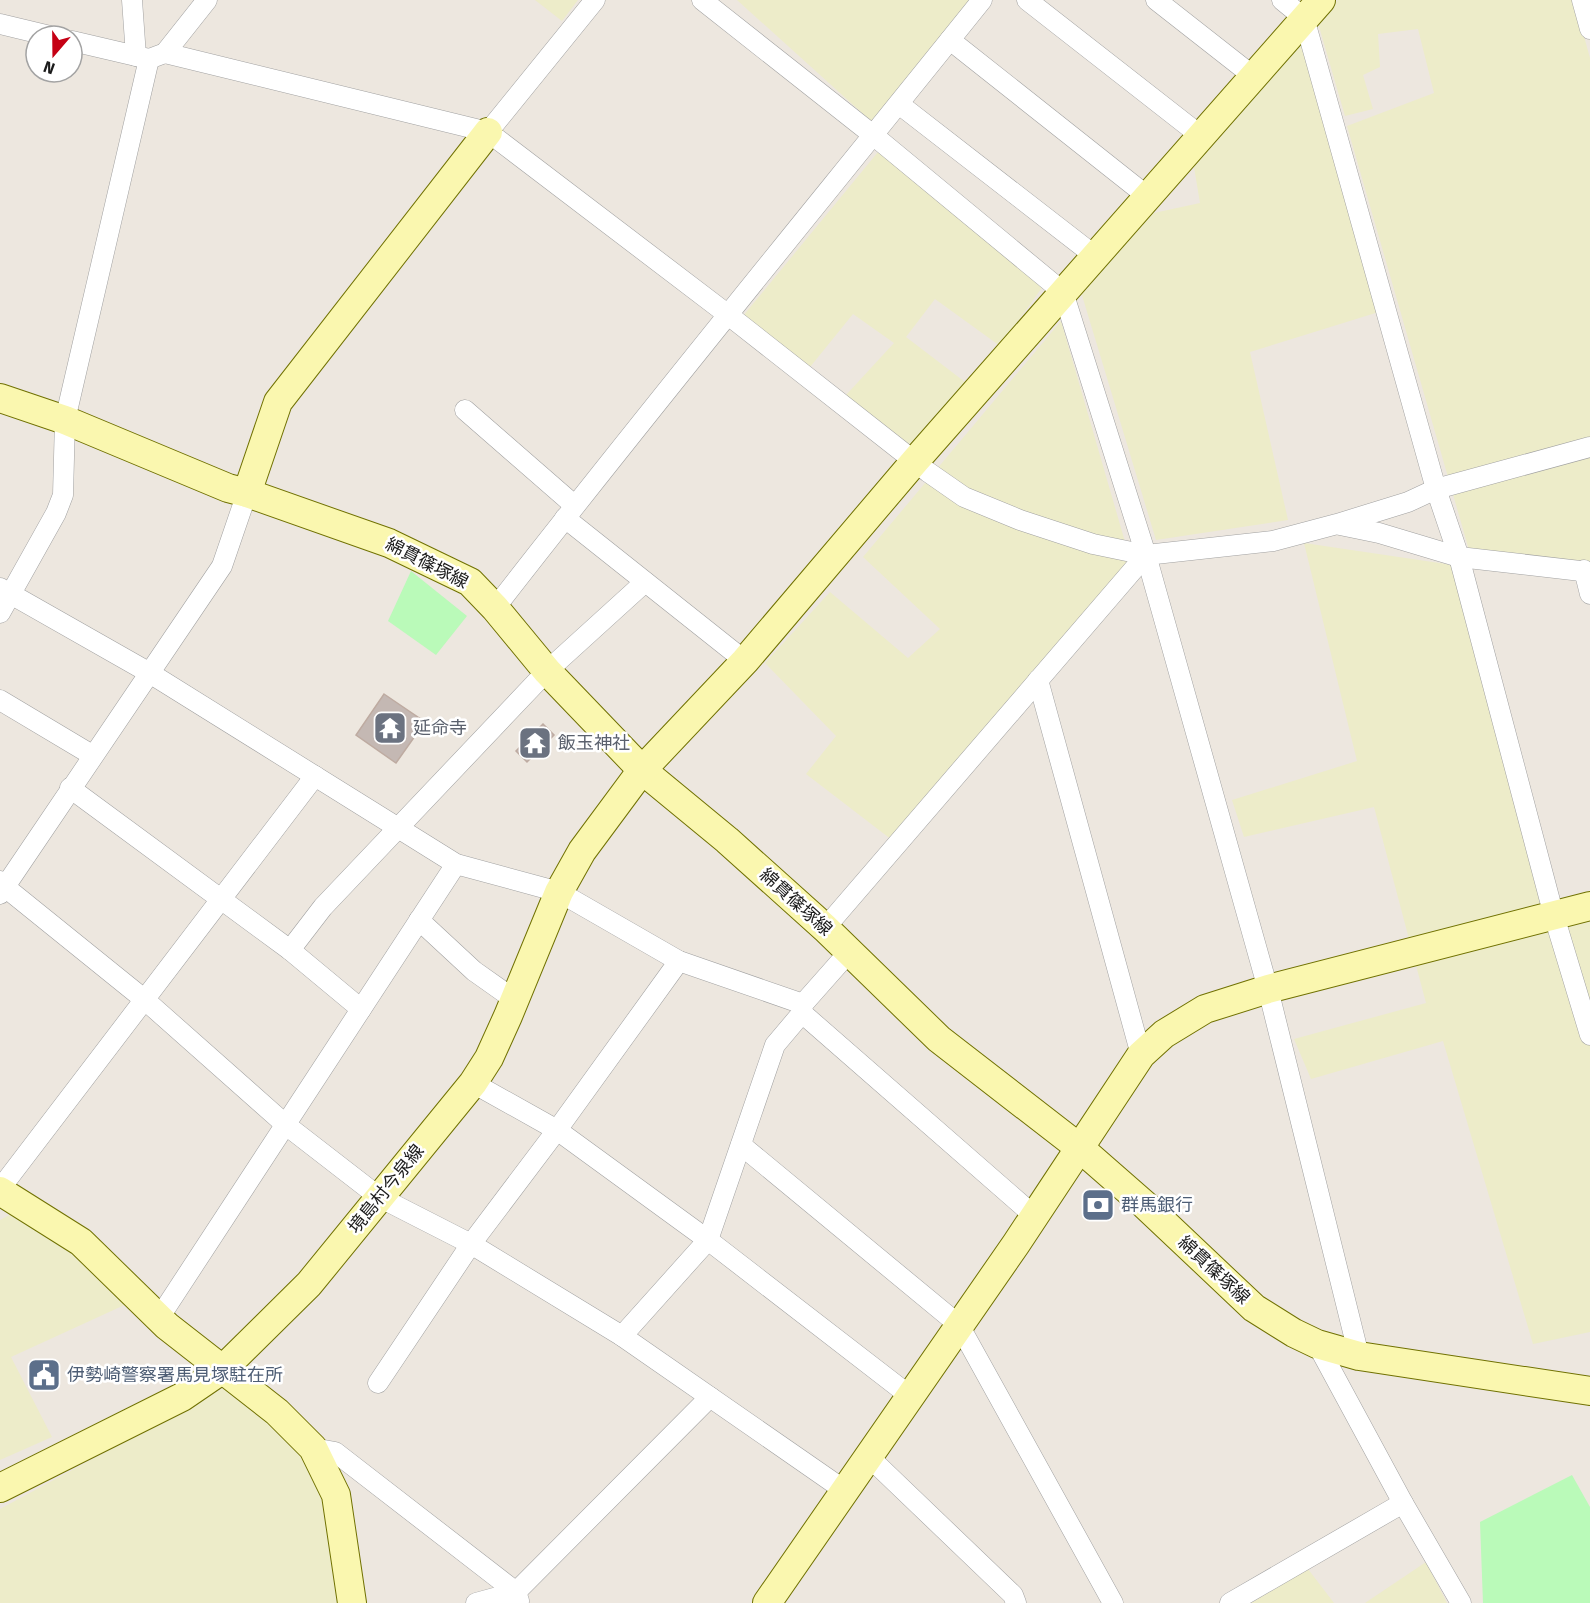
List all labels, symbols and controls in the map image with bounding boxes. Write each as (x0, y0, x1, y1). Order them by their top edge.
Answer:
north arrow (24, 24, 84, 84)
text: N (41, 57, 57, 78)
street label: 綿貫篠塚線 (382, 533, 472, 593)
temple icon: 延命寺 (372, 710, 408, 746)
place label: 延命寺 (413, 717, 467, 739)
temple icon: 飯玉神社 (517, 725, 553, 761)
place label: 飯玉神社 (558, 732, 630, 754)
street label: 綿貫篠塚線 (755, 864, 837, 940)
street label: 境島村今泉線 (343, 1140, 429, 1238)
bank icon: 群馬銀行 (1080, 1187, 1116, 1223)
place label: 群馬銀行 (1121, 1194, 1193, 1216)
street label: 綿貫篠塚線 (1174, 1231, 1254, 1309)
public building icon: 伊勢崎警察署馬見塚駐在所 (26, 1357, 62, 1393)
place label: 伊勢崎警察署馬見塚駐在所 (67, 1364, 283, 1386)

